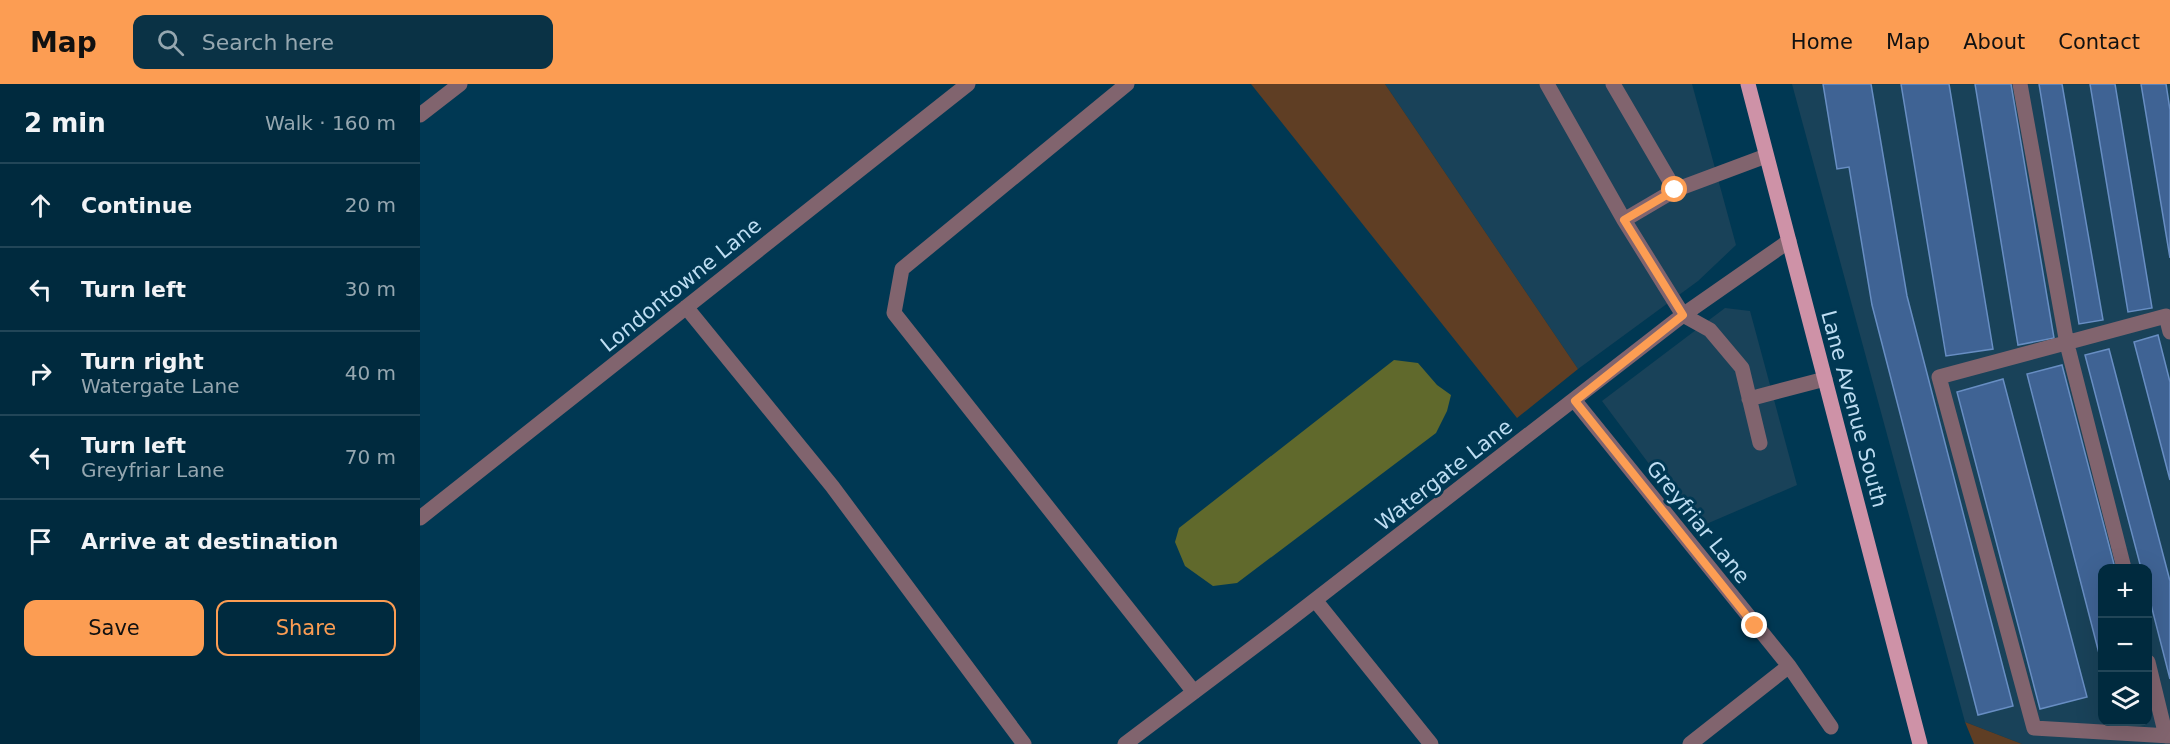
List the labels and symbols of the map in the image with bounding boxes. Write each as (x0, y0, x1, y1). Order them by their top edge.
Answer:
route start (1661, 176, 1687, 202)
street label: Londontowne Lane (596, 213, 766, 357)
street label: Lane Avenue South (1816, 308, 1892, 510)
street label: Watergate Lane (1371, 414, 1517, 536)
street label: Greyfriar Lane (1641, 456, 1755, 588)
route end (1741, 612, 1767, 638)

